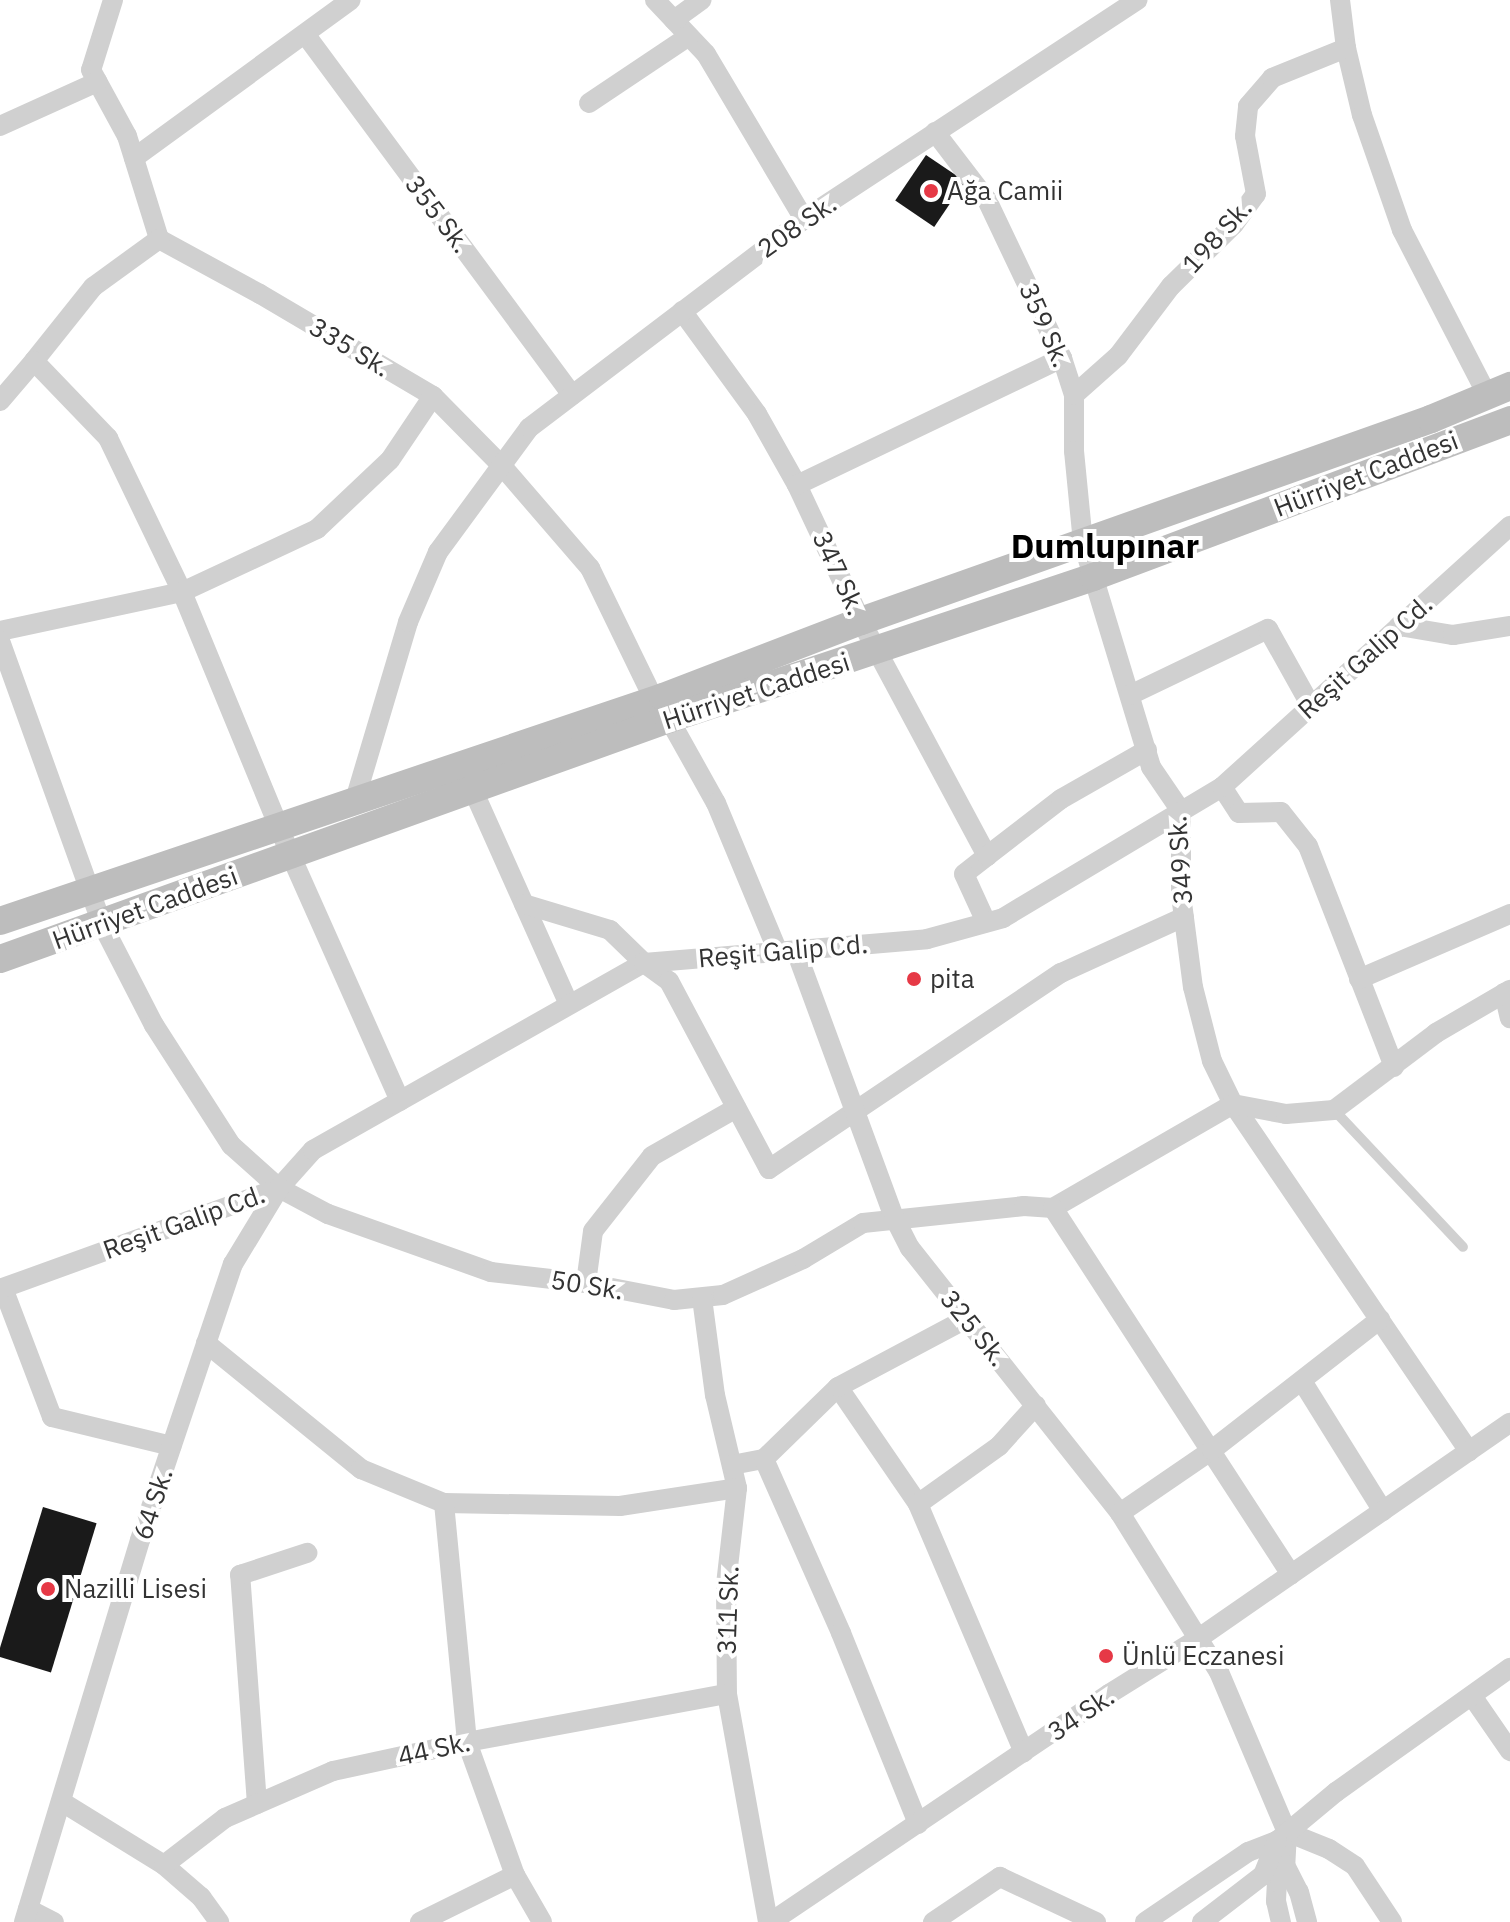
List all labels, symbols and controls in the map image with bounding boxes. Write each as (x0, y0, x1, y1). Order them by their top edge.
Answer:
street label: 355 Sk. (399, 169, 477, 259)
place label: Ağa Camii (947, 175, 1063, 207)
marker: Ağa Camii (922, 182, 940, 200)
street label: 208 Sk. (752, 188, 842, 264)
street label: 198 Sk. (1176, 193, 1258, 279)
street label: 359 Sk. (1013, 278, 1077, 372)
street label: 335 Sk. (304, 311, 396, 383)
street label: Hürriyet Caddesi (1270, 425, 1462, 523)
street label: 347 Sk. (806, 526, 872, 620)
district label: Dumlupınar (1011, 526, 1199, 566)
street label: Reşit Galip Cd. (1291, 589, 1439, 725)
street label: Hürriyet Caddesi (659, 646, 853, 736)
street label: 349 Sk. (1161, 815, 1199, 905)
street label: Hürriyet Caddesi (48, 860, 242, 956)
street label: Reşit Galip Cd. (697, 928, 869, 974)
place label: pita (930, 963, 975, 995)
marker: pita (905, 970, 923, 988)
street label: Reşit Galip Cd. (99, 1178, 269, 1266)
street label: 50 Sk. (548, 1264, 626, 1306)
street label: 325 Sk. (934, 1284, 1014, 1372)
street label: 64 Sk. (127, 1464, 179, 1544)
street label: 311 Sk. (711, 1565, 745, 1655)
place label: Nazilli Lisesi (64, 1573, 207, 1605)
marker: Nazilli Lisesi (39, 1580, 57, 1598)
place label: Ünlü Eczanesi (1122, 1640, 1284, 1672)
marker: Ünlü Eczanesi (1097, 1647, 1115, 1665)
street label: 34 Sk. (1042, 1681, 1120, 1747)
street label: 44 Sk. (395, 1726, 473, 1772)

